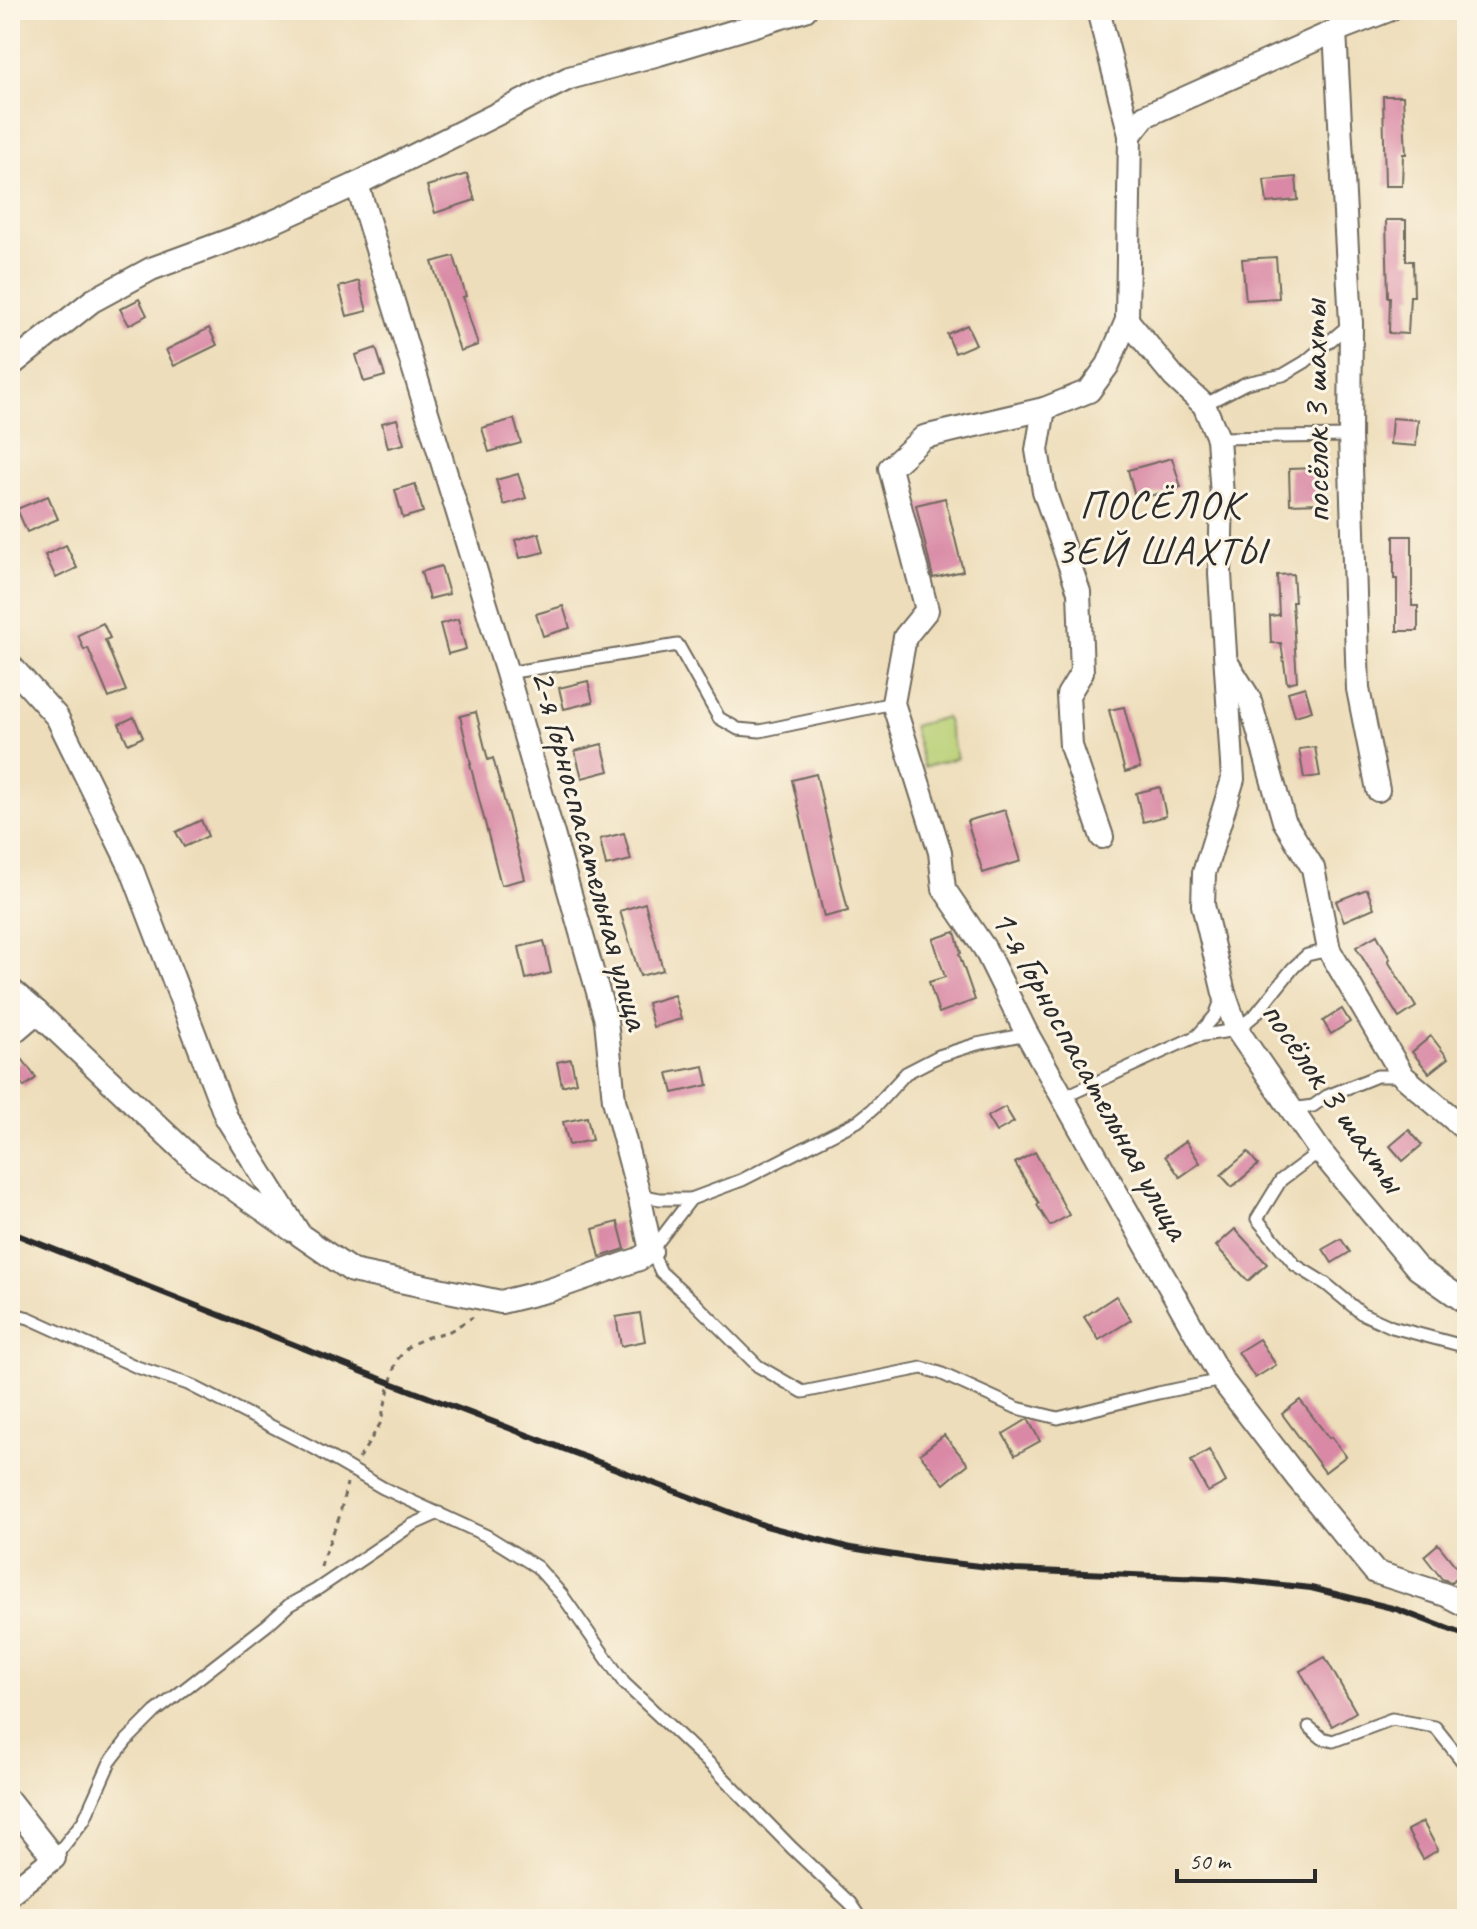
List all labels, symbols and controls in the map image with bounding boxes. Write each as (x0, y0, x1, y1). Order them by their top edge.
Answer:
street label: посёлок 3 шахты (1290, 297, 1340, 524)
district label: ПОСЁЛОК 3ЕЙ ШАХТЫ (1056, 480, 1271, 576)
street label: 2-я Горноспасательная улица (520, 664, 662, 1037)
street label: 1-я Горноспасательная улица (980, 900, 1203, 1250)
street label: посёлок 3 шахты (1251, 991, 1419, 1203)
scale bar (1177, 1833, 1315, 1883)
text: 50 m (1189, 1846, 1232, 1876)

